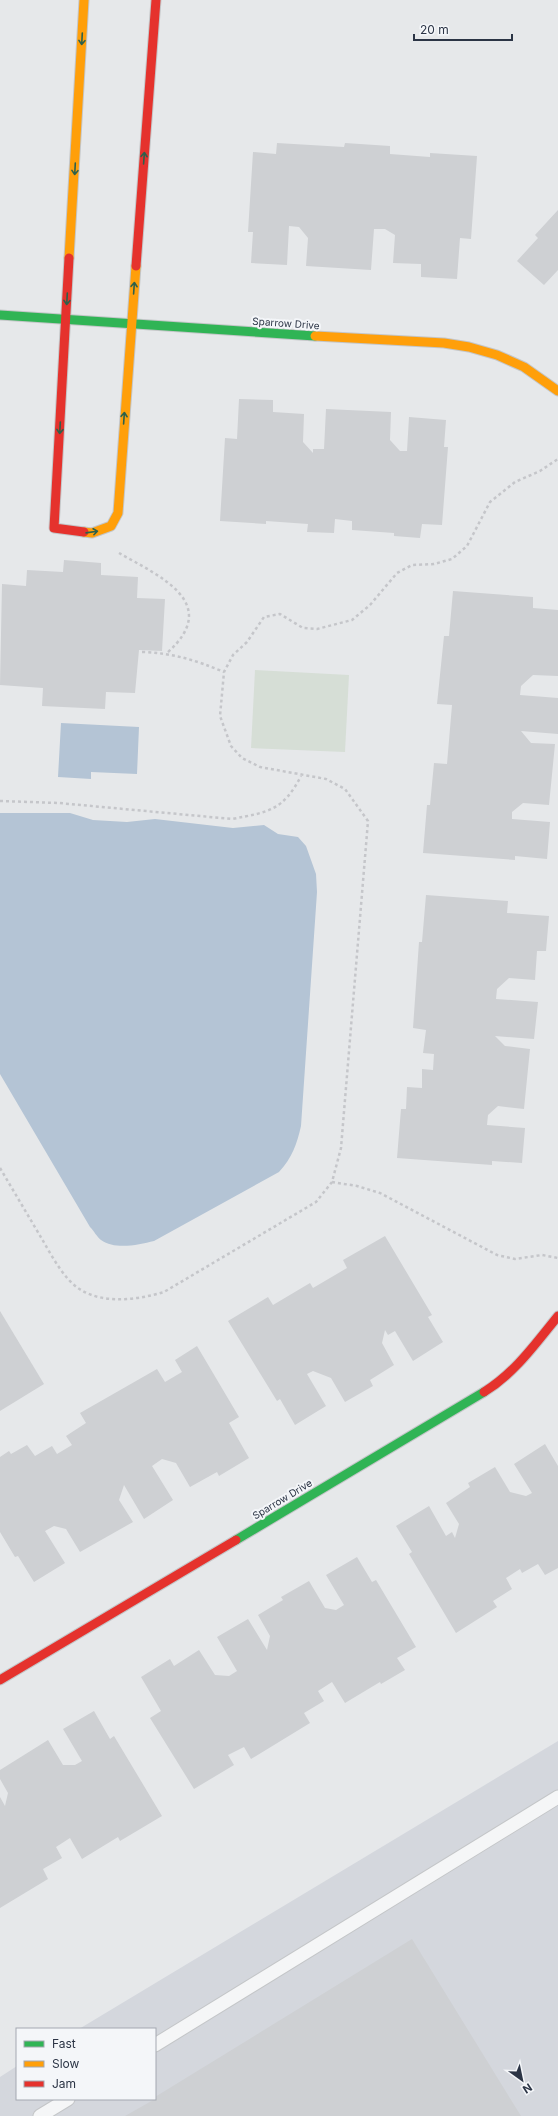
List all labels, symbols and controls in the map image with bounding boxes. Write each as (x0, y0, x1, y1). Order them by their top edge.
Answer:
scale bar (414, 16, 512, 42)
text: 20 m (420, 22, 449, 37)
one-way arrow (78, 32, 86, 45)
one-way arrow (140, 152, 147, 165)
one-way arrow (71, 162, 78, 175)
one-way arrow (131, 282, 138, 295)
one-way arrow (63, 292, 71, 305)
street label: Sparrow Drive (252, 315, 320, 331)
one-way arrow (121, 412, 128, 425)
one-way arrow (56, 421, 63, 434)
one-way arrow (86, 528, 99, 536)
street label: Sparrow Drive (250, 1476, 314, 1522)
legend (16, 2028, 156, 2100)
text: Fast (52, 2036, 76, 2051)
text: Slow (52, 2056, 80, 2071)
north arrow (502, 2060, 542, 2100)
text: Jam (52, 2076, 76, 2091)
text: N (520, 2080, 535, 2097)

